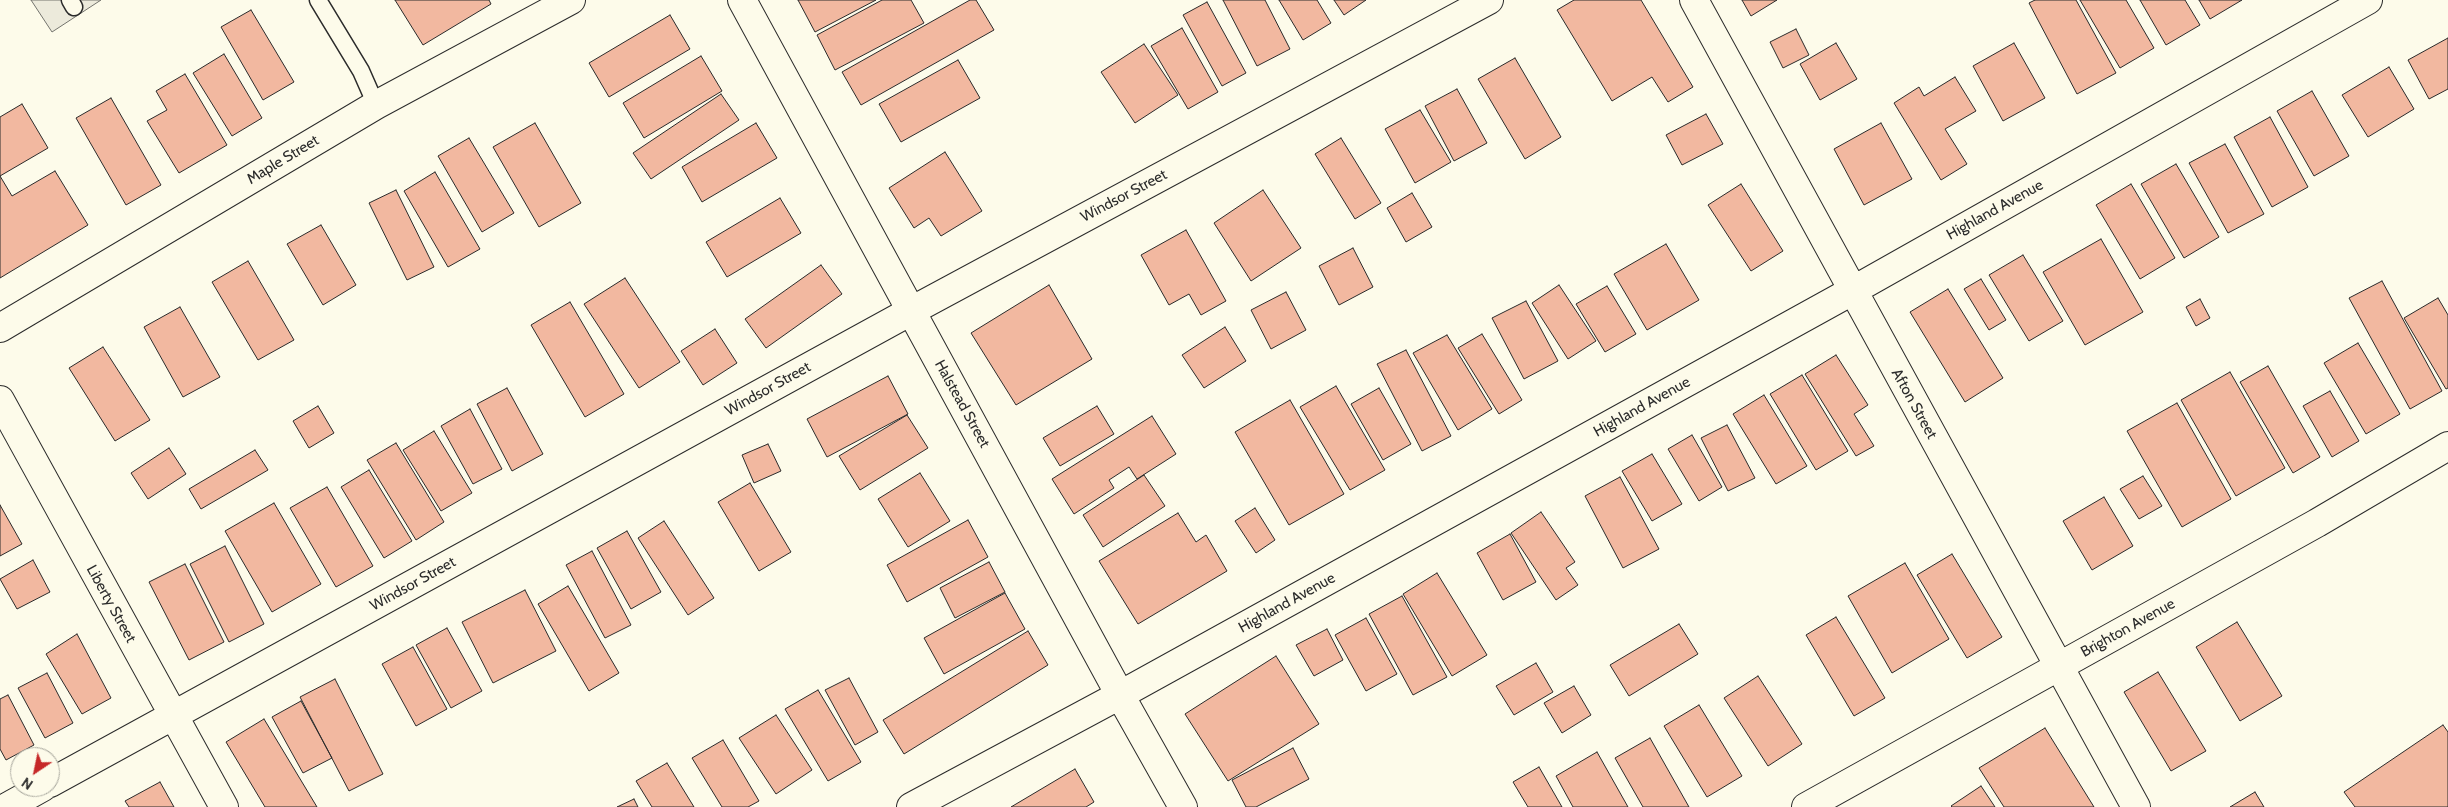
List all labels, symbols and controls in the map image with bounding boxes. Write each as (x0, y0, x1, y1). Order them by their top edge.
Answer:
street label: Maple Street (244, 131, 322, 189)
street label: Windsor Street (1078, 166, 1170, 226)
street label: Highland Avenue (1944, 176, 2046, 244)
street label: Halstead Street (930, 357, 994, 451)
street label: Windsor Street (722, 358, 814, 420)
street label: Afton Street (1887, 366, 1941, 442)
street label: Highland Avenue (1591, 373, 1693, 441)
street label: Windsor Street (367, 553, 459, 615)
street label: Liberty Street (82, 562, 140, 646)
street label: Highland Avenue (1236, 569, 1338, 637)
street label: Brighton Avenue (2078, 595, 2178, 661)
north arrow (10, 747, 60, 797)
text: N (18, 773, 36, 794)

